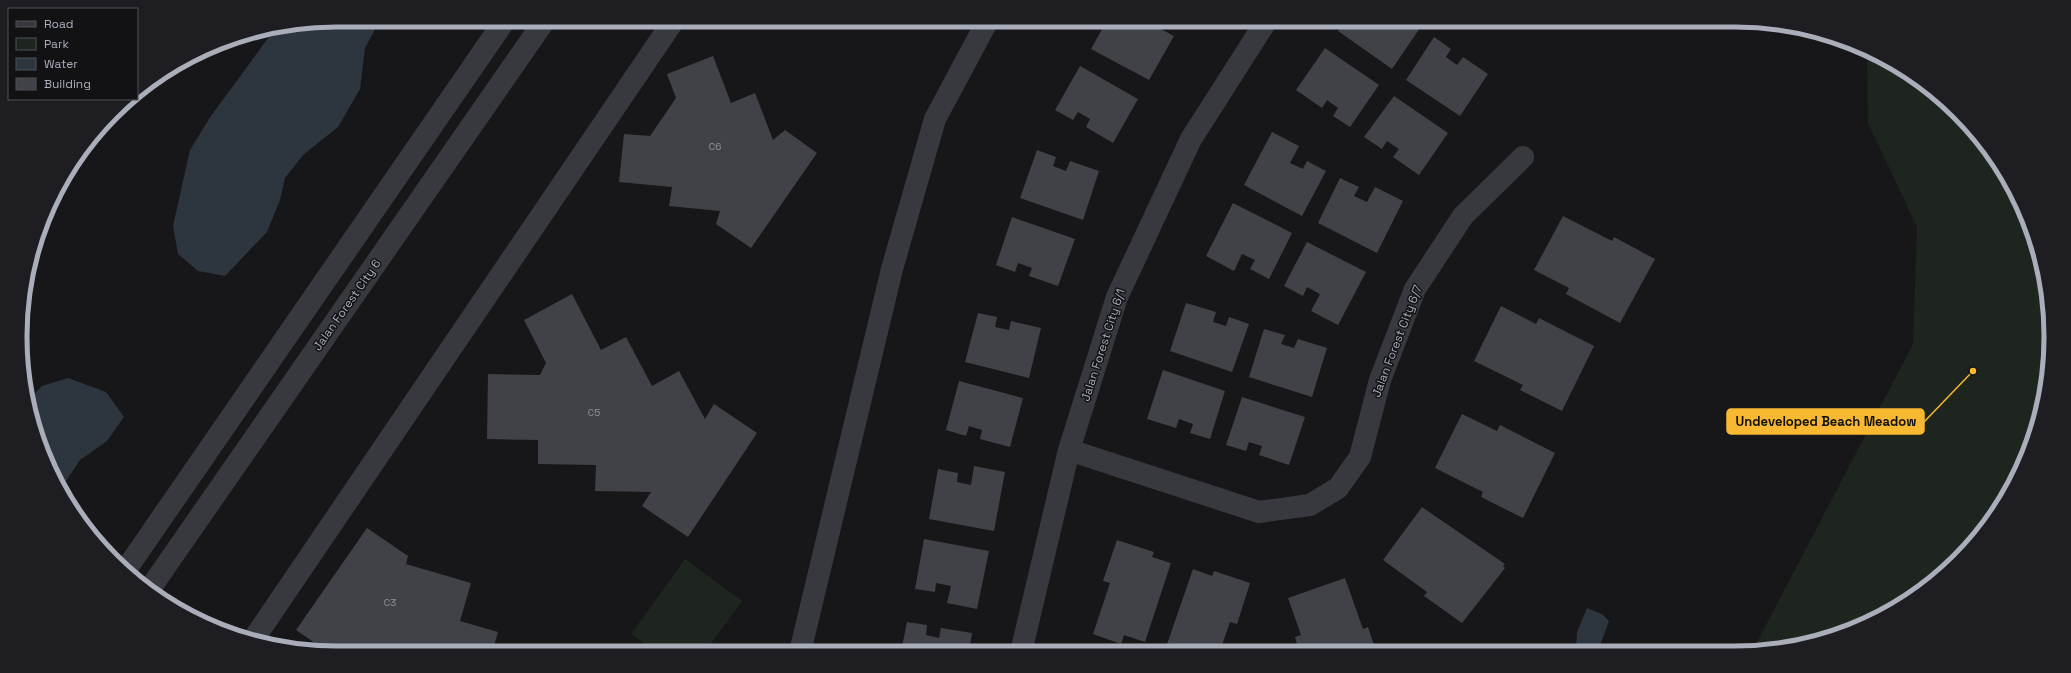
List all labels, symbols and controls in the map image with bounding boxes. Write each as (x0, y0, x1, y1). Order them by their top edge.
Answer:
legend (8, 8, 138, 100)
text: Road (44, 16, 73, 32)
text: Park (44, 36, 69, 52)
text: Water (44, 56, 78, 72)
text: Building (44, 76, 91, 92)
house number: C6 (709, 140, 721, 153)
street label: Jalan Forest City 6 (309, 256, 385, 354)
street label: Jalan Forest City 6/7 (1368, 282, 1426, 400)
street label: Jalan Forest City 6/1 (1077, 287, 1129, 403)
house number: C5 (588, 406, 600, 419)
callout: Undeveloped Beach Meadow (1727, 409, 1924, 434)
text: Undeveloped Beach Meadow (1736, 413, 1916, 430)
house number: C3 (384, 596, 396, 609)

